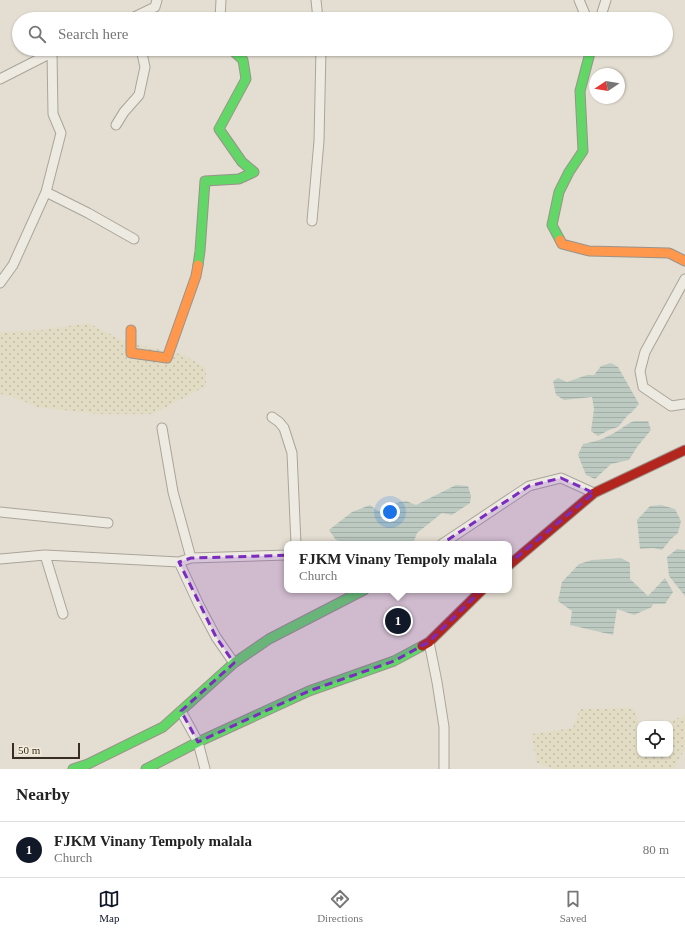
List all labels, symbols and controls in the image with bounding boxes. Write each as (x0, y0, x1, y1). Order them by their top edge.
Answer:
search box (12, 12, 673, 56)
icon: search (26, 23, 48, 45)
text: Search here (58, 26, 128, 42)
north arrow (589, 68, 625, 104)
your location (380, 502, 400, 522)
popup (284, 541, 512, 593)
text: FJKM Vinany Tempoly malala (299, 551, 497, 567)
text: Church (299, 568, 337, 583)
pin: 1 (385, 606, 411, 636)
map controls (637, 721, 673, 757)
button: locate (637, 721, 673, 757)
scale bar (12, 741, 80, 760)
text: 50 m (18, 744, 40, 756)
text: Nearby (16, 785, 70, 804)
text: FJKM Vinany Tempoly malala (54, 833, 252, 849)
text: 1 (26, 842, 32, 857)
text: 80 m (643, 842, 669, 857)
text: Church (54, 850, 92, 865)
tab: Map (98, 888, 120, 924)
tab: Directions (317, 888, 363, 924)
tab: Saved (560, 888, 587, 924)

